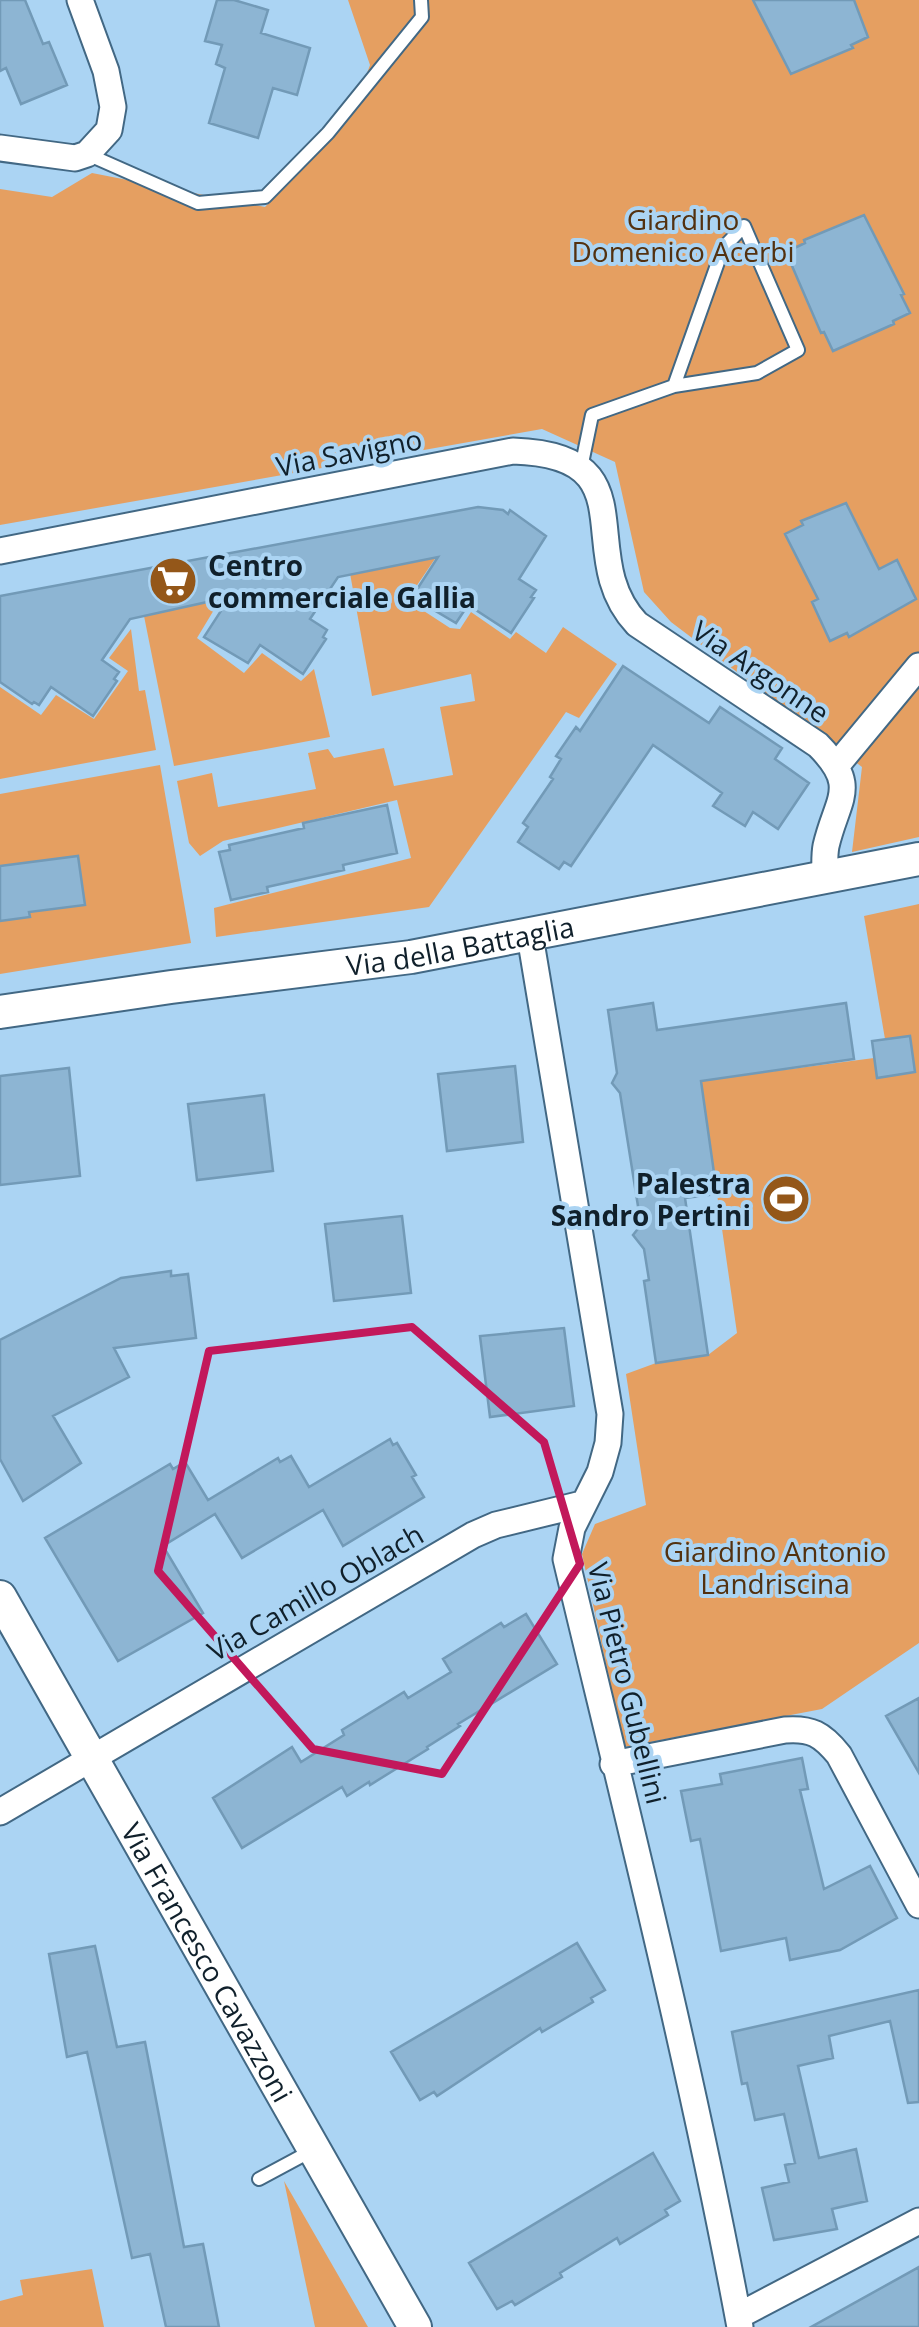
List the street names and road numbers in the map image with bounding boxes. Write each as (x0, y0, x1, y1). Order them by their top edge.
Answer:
street label: Via Savigno (273, 419, 425, 485)
street label: Via Argonne (685, 611, 837, 731)
street label: Via della Battaglia (344, 907, 577, 984)
street label: Via Camillo Oblach (200, 1515, 430, 1669)
street label: Via Pietro Gubellini (580, 1558, 676, 1808)
street label: Via Francesco Cavazzoni (113, 1816, 302, 2109)

